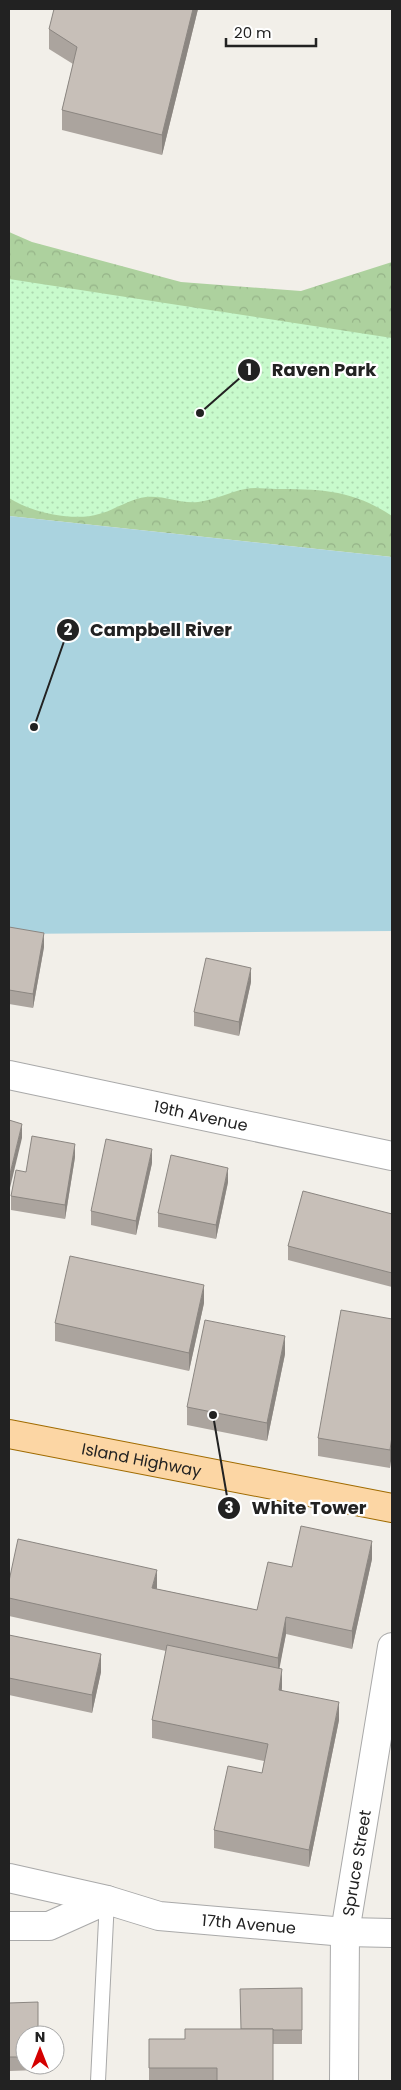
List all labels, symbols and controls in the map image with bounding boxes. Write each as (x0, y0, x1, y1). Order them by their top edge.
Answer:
scale bar (226, 15, 316, 47)
text: 20 m (234, 22, 272, 43)
callout: Raven Park (236, 353, 386, 386)
text: Raven Park (272, 357, 377, 382)
text: 1 (246, 359, 252, 380)
callout: Campbell River (55, 613, 242, 646)
text: Campbell River (90, 617, 232, 642)
text: 2 (64, 619, 73, 640)
street label: 19th Avenue (151, 1095, 250, 1137)
street label: Island Highway (80, 1437, 203, 1483)
callout: White Tower (216, 1491, 376, 1524)
text: White Tower (251, 1495, 367, 1520)
text: 3 (224, 1497, 234, 1518)
street label: Spruce Street (337, 1808, 377, 1918)
street label: 17th Avenue (201, 1909, 297, 1940)
north arrow (15, 2025, 65, 2075)
text: N (35, 2027, 45, 2047)

